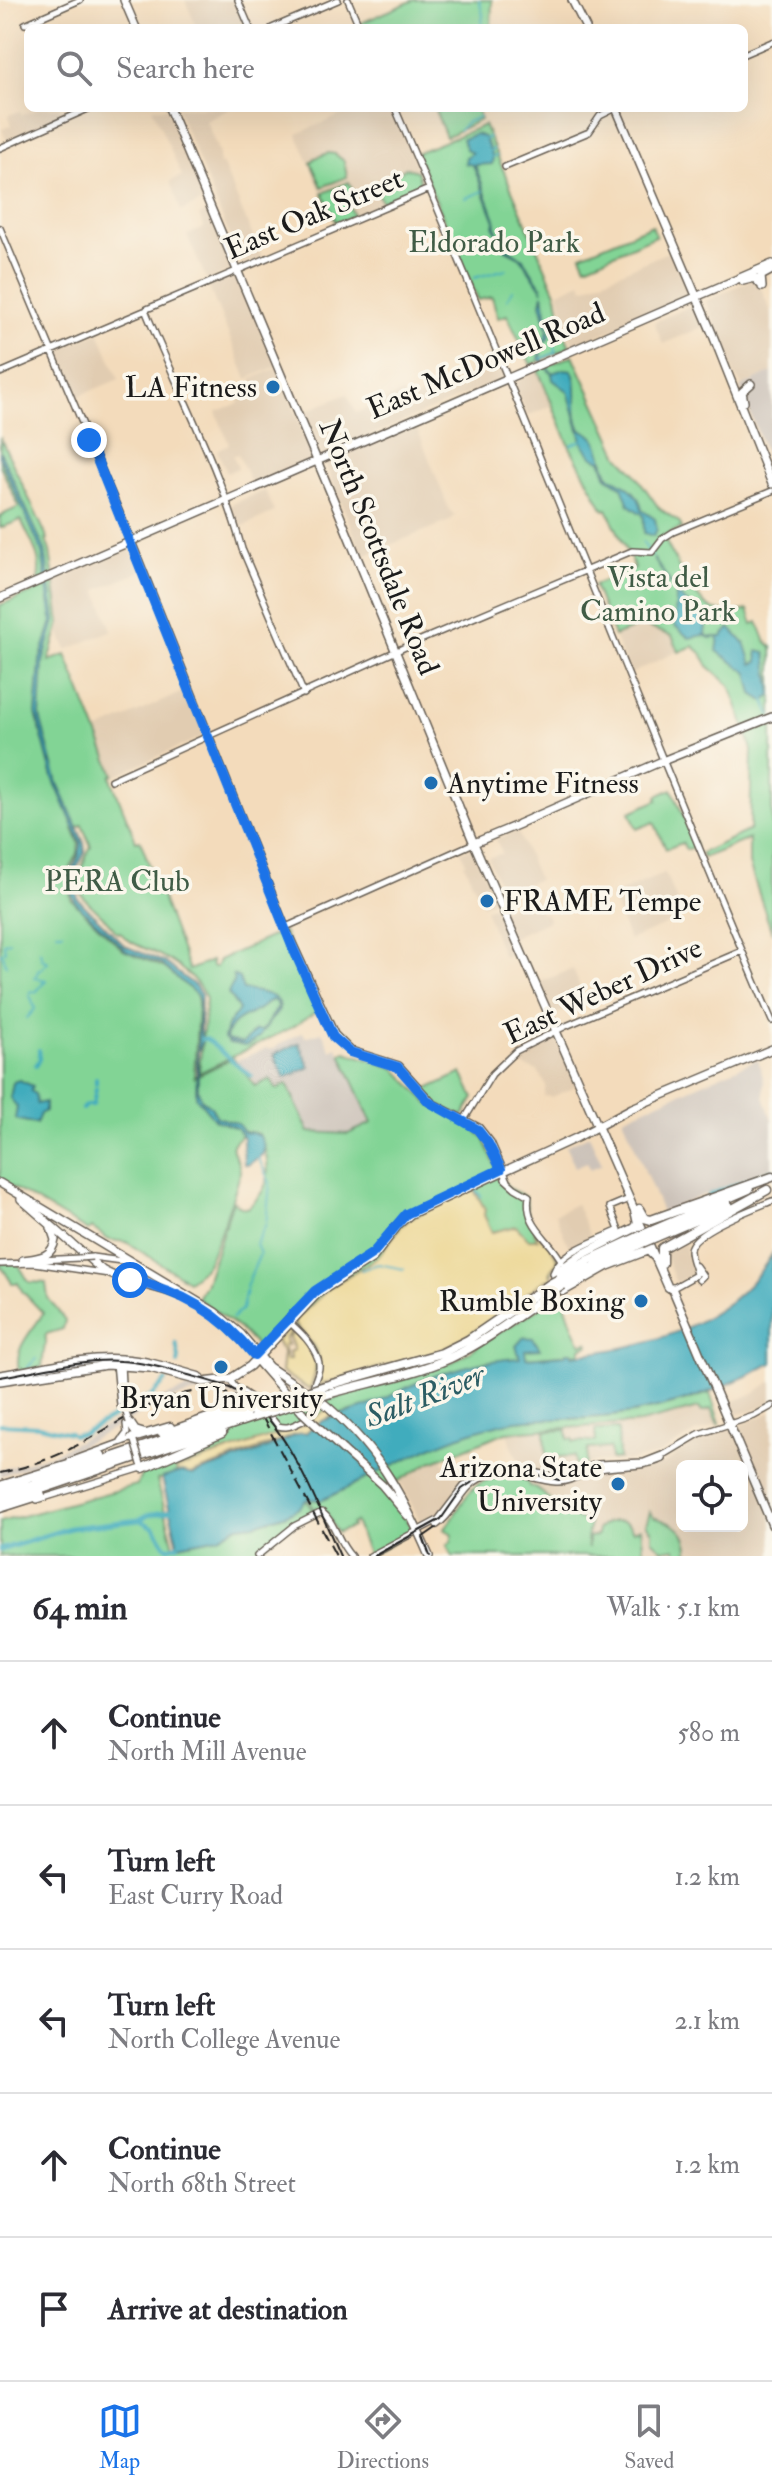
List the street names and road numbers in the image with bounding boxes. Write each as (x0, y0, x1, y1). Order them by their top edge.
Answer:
street label: East Oak Street (219, 160, 409, 268)
street label: East McDowell Road (362, 294, 611, 428)
street label: North Scottsdale Road (311, 414, 447, 681)
street label: East Weber Drive (498, 929, 708, 1053)

